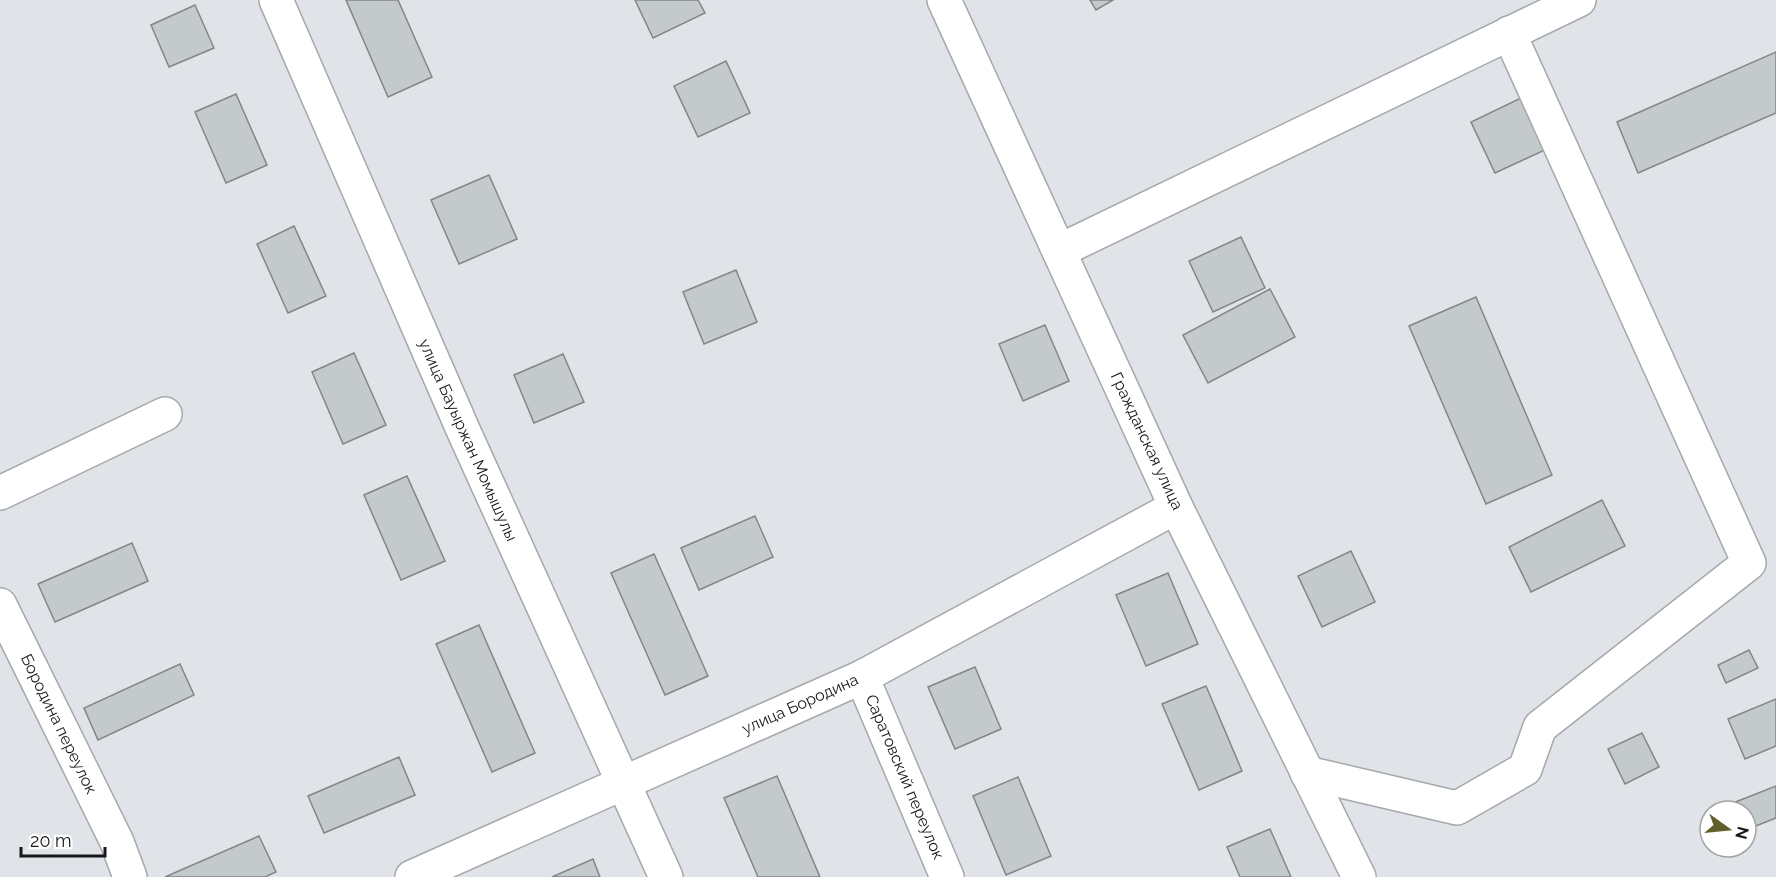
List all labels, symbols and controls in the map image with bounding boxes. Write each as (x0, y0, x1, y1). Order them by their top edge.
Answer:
street label: улица Бауыржан Момышулы (415, 336, 521, 544)
street label: Гражданская улица (1107, 369, 1187, 513)
street label: Бородина переулок (17, 651, 101, 797)
street label: улица Бородина (739, 670, 861, 738)
street label: Саратовский переулок (862, 692, 948, 862)
north arrow (1698, 799, 1758, 859)
scale bar (21, 820, 105, 858)
text: N (1731, 824, 1753, 841)
text: 20 m (30, 830, 72, 851)

